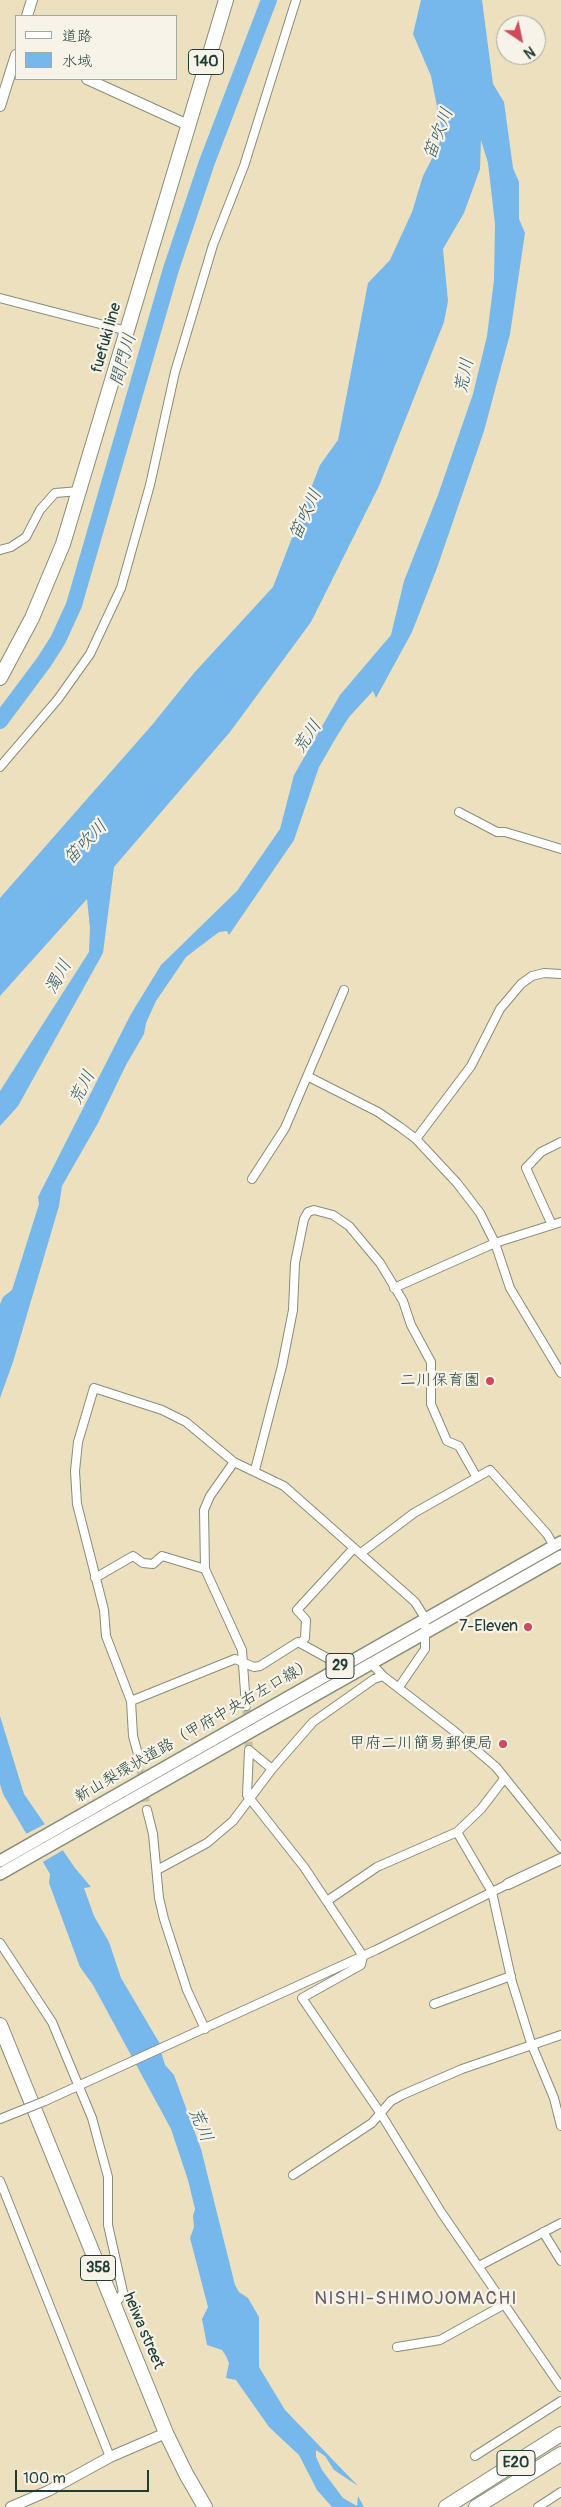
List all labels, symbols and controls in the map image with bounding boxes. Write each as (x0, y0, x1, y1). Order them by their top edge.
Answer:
legend (15, 15, 178, 80)
north arrow (496, 15, 546, 65)
text: 道路 (62, 27, 92, 46)
text: N (520, 42, 538, 62)
road number: 140 (188, 50, 224, 74)
text: 水域 (62, 52, 92, 71)
water label: 笛吹川 (419, 105, 459, 163)
street label: fuefuki line (88, 301, 126, 375)
water label: 間門川 (106, 331, 142, 389)
water label: 荒川 (451, 356, 479, 396)
water label: 笛吹川 (285, 486, 327, 544)
water label: 荒川 (289, 716, 327, 758)
water label: 笛吹川 (59, 816, 113, 870)
water label: 濁川 (41, 956, 77, 998)
water label: 荒川 (65, 1067, 101, 1109)
place label: 二川保育園 (400, 1371, 480, 1391)
marker: 二川保育園 (484, 1375, 496, 1387)
place label: 7-Eleven (459, 1617, 518, 1637)
marker: 7-Eleven (522, 1621, 534, 1633)
road number: 29 (326, 1654, 354, 1678)
street label: 新山梨環状道路（甲府中央右左口線） (71, 1655, 317, 1807)
place label: 甲府二川簡易郵便局 (349, 1734, 493, 1754)
marker: 甲府二川簡易郵便局 (497, 1738, 509, 1750)
water label: 荒川 (183, 2104, 217, 2146)
road number: 358 (80, 2256, 116, 2280)
district label: NISHI-SHIMOJOMACHI (312, 2288, 520, 2310)
street label: heiwa street (118, 2290, 168, 2372)
road number: E20 (497, 2450, 535, 2476)
scale bar (18, 2460, 151, 2492)
text: 100 m (23, 2469, 66, 2488)

